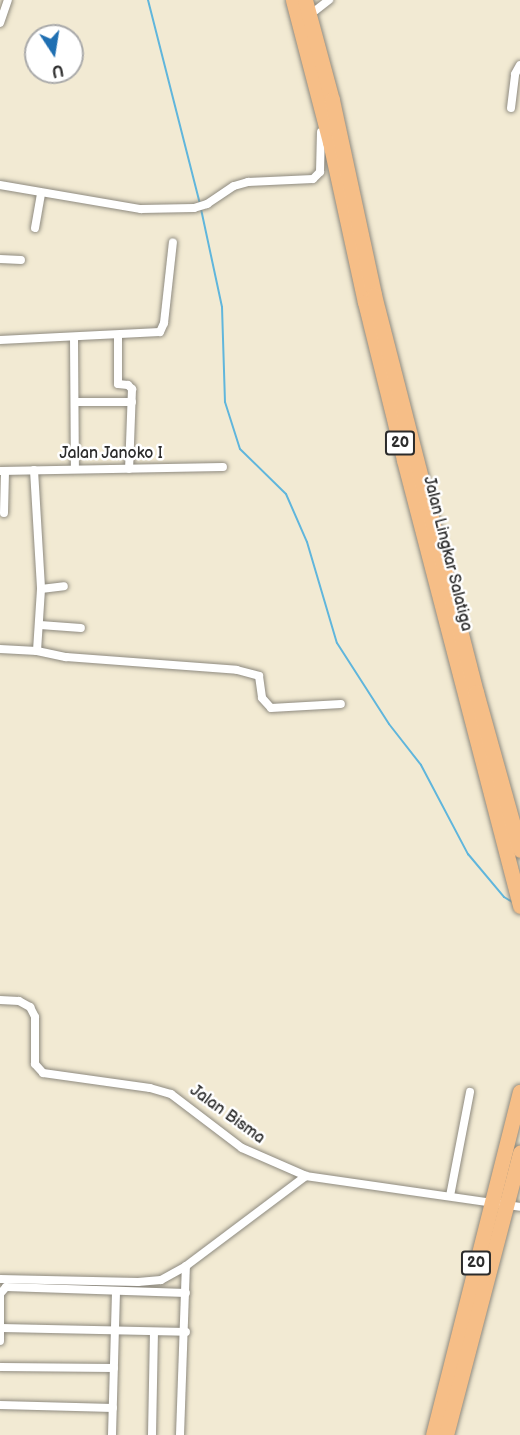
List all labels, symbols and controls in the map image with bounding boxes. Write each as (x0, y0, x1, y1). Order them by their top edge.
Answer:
north arrow (24, 24, 84, 84)
text: U (50, 60, 65, 81)
road number: 20 (384, 431, 416, 455)
street label: Jalan Janoko I (59, 444, 163, 464)
street label: Jalan Lingkar Salatiga (418, 474, 476, 634)
street label: Jalan Bisma (186, 1081, 268, 1149)
road number: 20 (460, 1251, 492, 1275)

